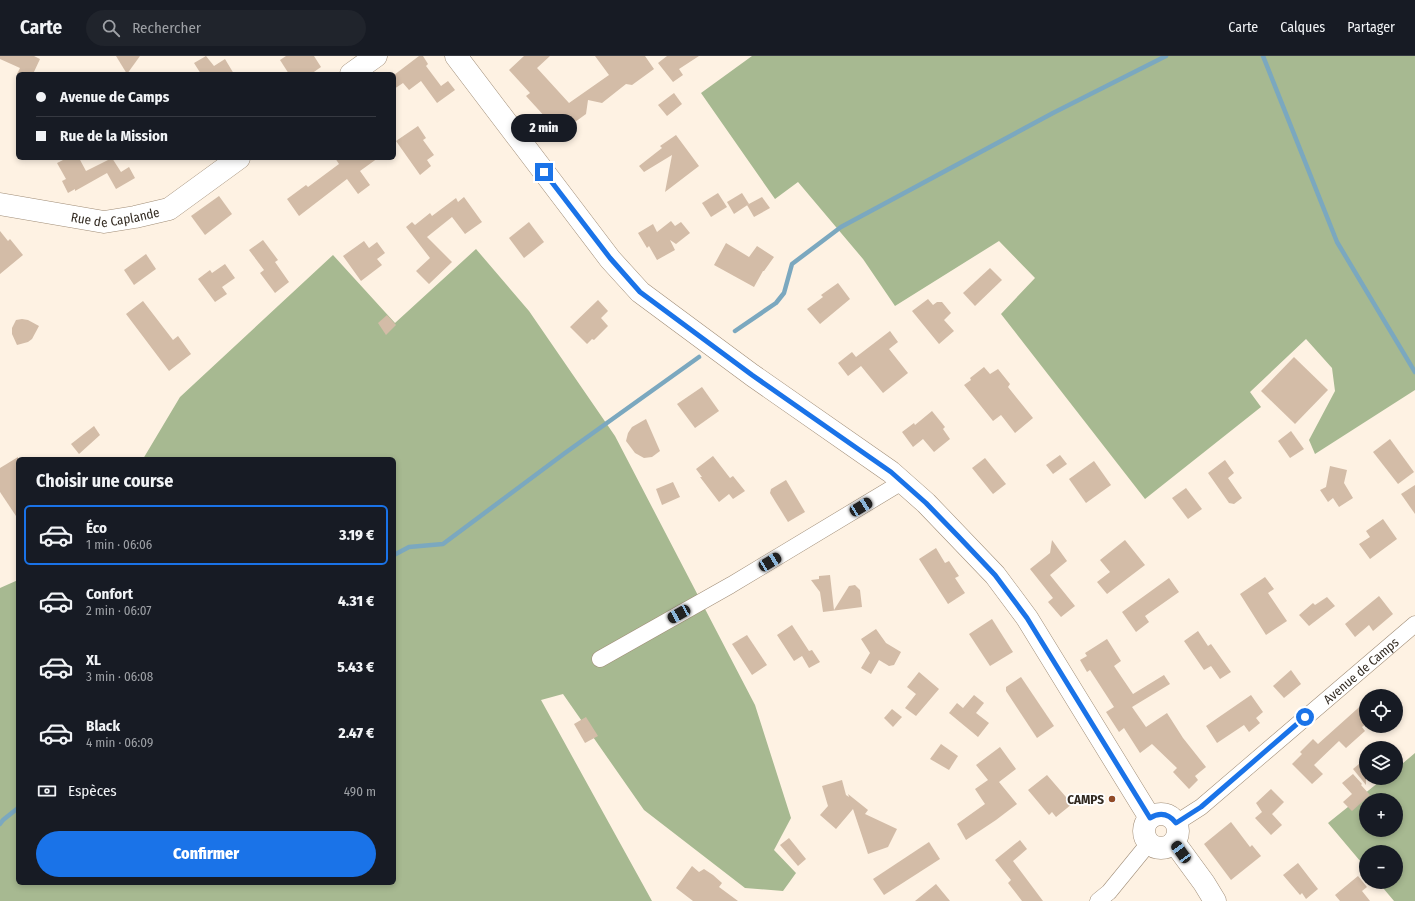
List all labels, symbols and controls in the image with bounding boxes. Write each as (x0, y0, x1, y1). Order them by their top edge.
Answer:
search box (86, 10, 366, 46)
text: Carte (20, 16, 62, 39)
icon: search (100, 17, 122, 39)
text: Rechercher (132, 19, 201, 37)
text: Carte (1228, 19, 1258, 36)
text: Calques (1280, 19, 1325, 36)
text: Partager (1347, 19, 1395, 36)
text: Avenue de Camps (60, 88, 169, 106)
callout: 2 min (511, 114, 577, 142)
text: 2 min (530, 120, 558, 135)
text: Rue de la Mission (60, 127, 168, 145)
route end (535, 163, 553, 181)
street label: Rue de Caplande (70, 204, 161, 230)
text: Choisir une course (36, 470, 173, 492)
car (848, 496, 874, 518)
icon: car (38, 517, 74, 553)
text: Éco (86, 519, 107, 537)
text: 3.19 € (339, 526, 374, 544)
text: 1 min · 06:06 (86, 537, 152, 552)
car (757, 551, 783, 573)
icon: car (38, 583, 74, 619)
text: Confort (86, 585, 133, 603)
text: 4.31 € (338, 592, 374, 610)
text: 2 min · 06:07 (86, 603, 152, 618)
car (666, 603, 692, 625)
street label: Avenue de Camps (1320, 634, 1402, 707)
icon: car (38, 649, 74, 685)
text: XL (86, 651, 101, 669)
text: 5.43 € (337, 658, 374, 676)
text: 3 min · 06:08 (86, 669, 153, 684)
map controls (1359, 689, 1403, 889)
button: locate (1359, 689, 1403, 733)
route start (1296, 708, 1314, 726)
icon: car (38, 715, 74, 751)
text: Black (86, 717, 120, 735)
text: 2.47 € (339, 724, 374, 742)
text: 4 min · 06:09 (86, 735, 153, 750)
button: layers (1359, 741, 1403, 785)
icon: cash (36, 780, 58, 802)
text: Espèces (68, 782, 117, 800)
text: 490 m (344, 784, 376, 799)
place label: CAMPS (1067, 792, 1104, 807)
button: + (1359, 793, 1403, 837)
marker: CAMPS (1107, 794, 1117, 804)
button: Confirmer (36, 831, 376, 877)
car (1169, 839, 1193, 865)
button: − (1359, 845, 1403, 889)

